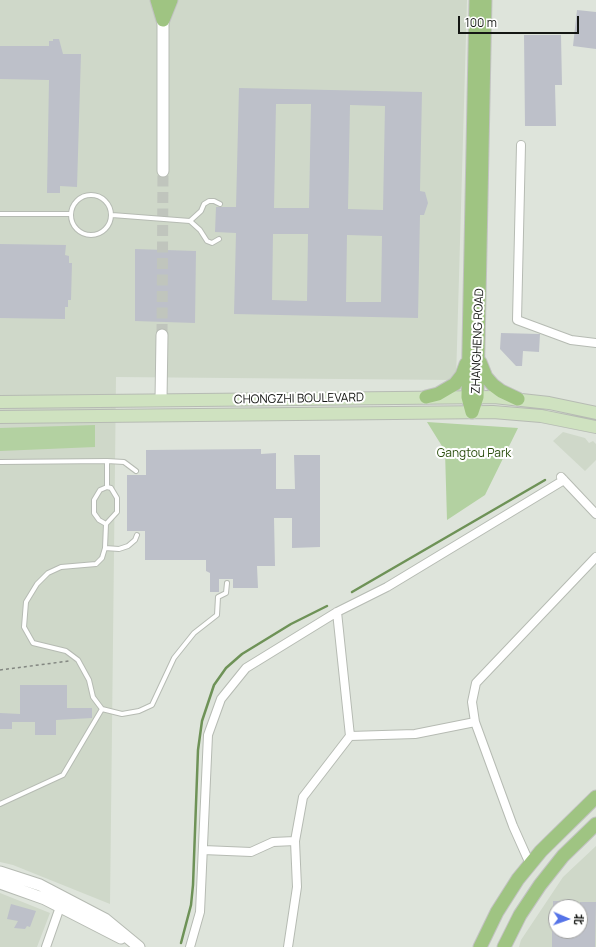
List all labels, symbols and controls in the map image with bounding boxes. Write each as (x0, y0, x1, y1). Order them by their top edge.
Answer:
scale bar (460, 8, 581, 34)
text: 100 m (465, 14, 497, 31)
street label: ZHANGHENG ROAD (469, 288, 487, 394)
street label: CHONGZHI BOULEVARD (234, 391, 364, 407)
park label: Gangtou Park (437, 447, 511, 461)
north arrow (548, 899, 588, 939)
text: 北 (572, 914, 587, 925)

